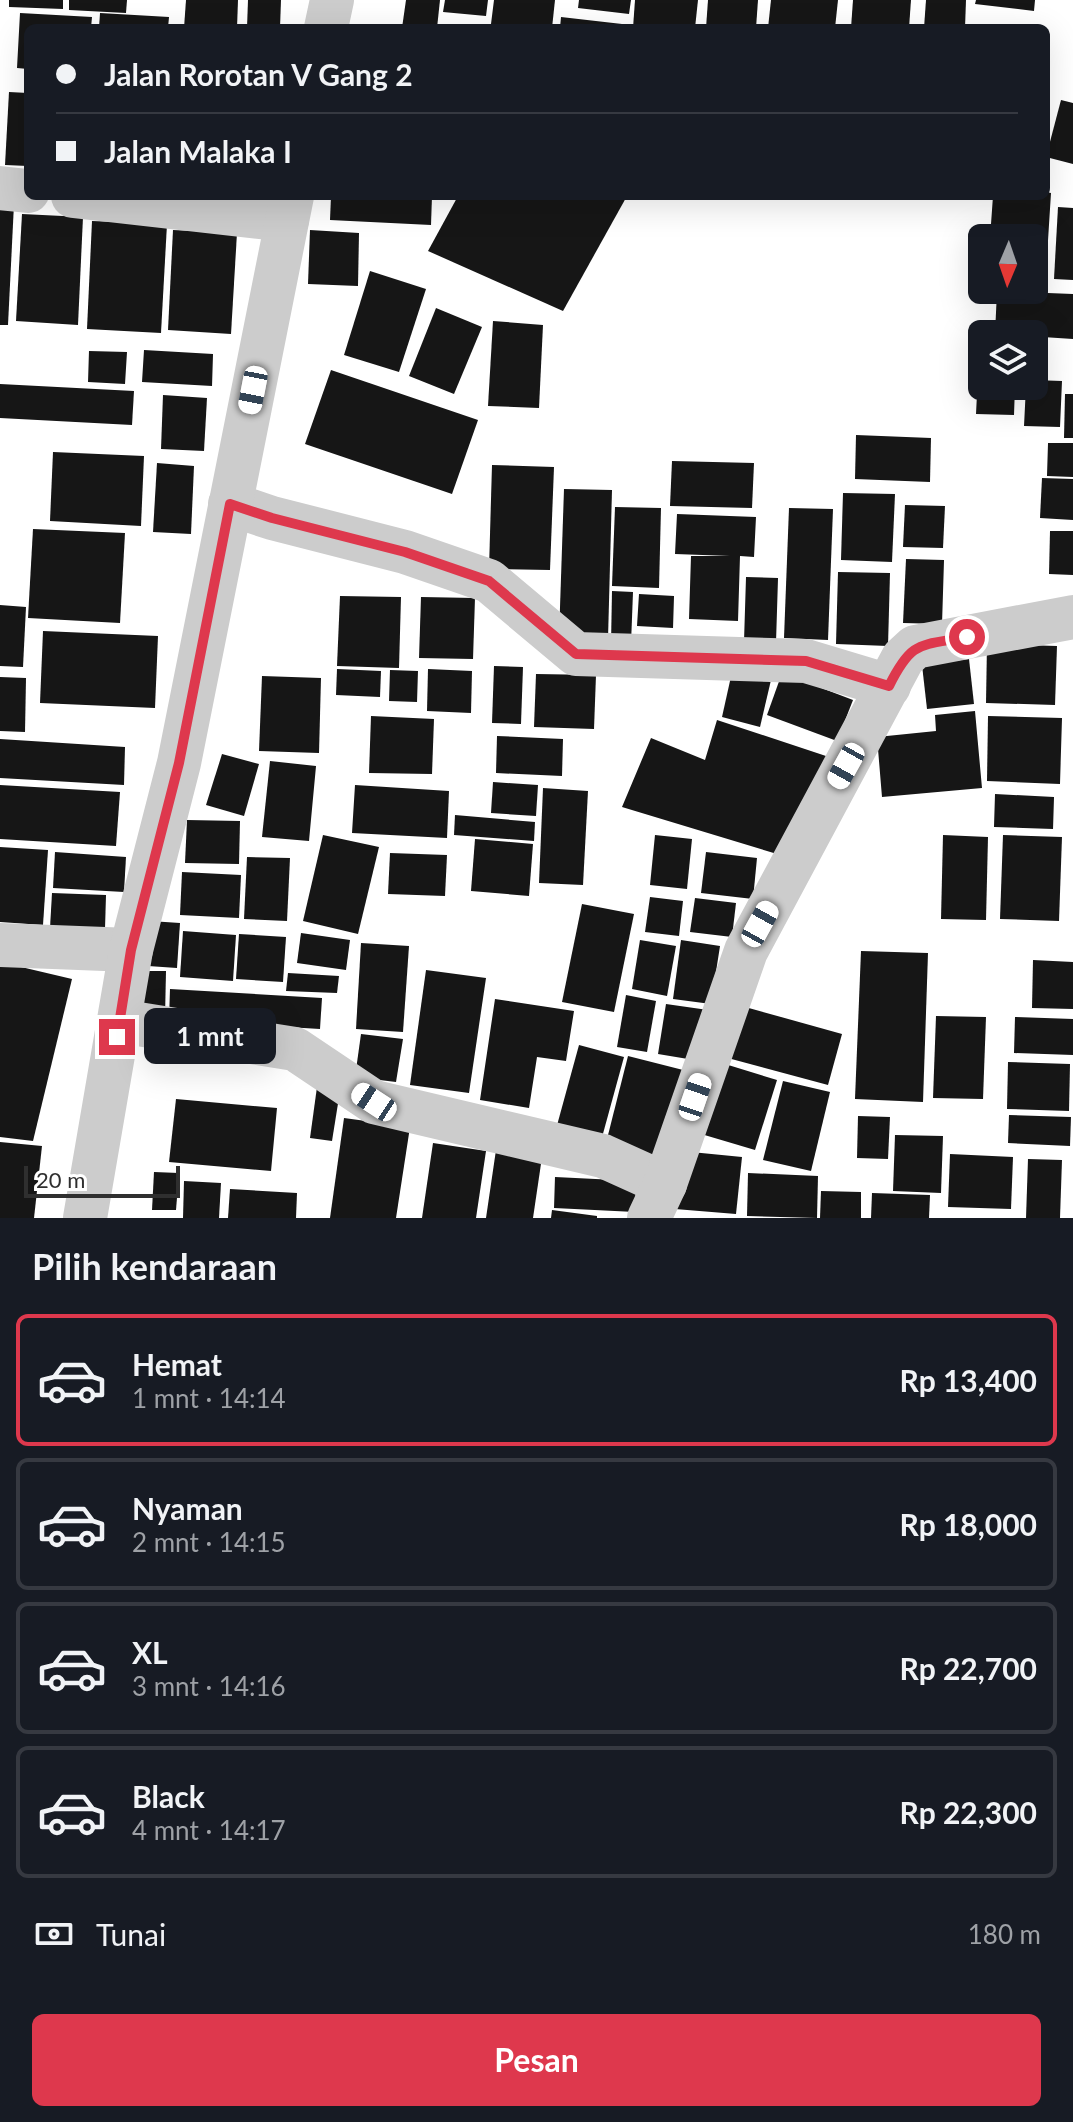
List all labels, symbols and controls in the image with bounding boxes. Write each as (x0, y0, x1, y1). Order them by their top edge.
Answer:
text: Jalan Rorotan V Gang 2 (104, 56, 413, 92)
text: Jalan Malaka I (104, 133, 292, 169)
north arrow (968, 224, 1048, 304)
map controls (968, 224, 1048, 400)
button: layers (968, 320, 1048, 400)
car (237, 364, 269, 416)
route start (949, 619, 985, 655)
car (824, 739, 868, 793)
car (738, 897, 782, 951)
callout: 1 mnt (145, 1009, 277, 1065)
route end (99, 1019, 135, 1055)
text: 1 mnt (176, 1020, 244, 1052)
car (676, 1070, 714, 1124)
car (347, 1079, 401, 1125)
scale bar (24, 1162, 180, 1198)
text: 20 m (36, 1166, 85, 1193)
text: Pilih kendaraan (32, 1244, 277, 1288)
icon: car (36, 1344, 108, 1416)
text: Hemat (132, 1346, 222, 1382)
text: Rp 13,400 (900, 1362, 1037, 1398)
text: 1 mnt · 14:14 (132, 1382, 286, 1414)
icon: car (36, 1488, 108, 1560)
text: Nyaman (132, 1490, 243, 1526)
text: Rp 18,000 (900, 1506, 1037, 1542)
text: 2 mnt · 14:15 (132, 1526, 286, 1558)
icon: car (36, 1632, 108, 1704)
text: XL (132, 1634, 168, 1670)
text: Rp 22,700 (900, 1650, 1037, 1686)
text: 3 mnt · 14:16 (132, 1670, 286, 1702)
icon: car (36, 1776, 108, 1848)
text: Black (132, 1778, 205, 1814)
text: Rp 22,300 (900, 1794, 1037, 1830)
text: 4 mnt · 14:17 (132, 1814, 286, 1846)
icon: cash (32, 1912, 76, 1956)
text: Tunai (96, 1916, 166, 1952)
text: 180 m (968, 1918, 1041, 1950)
button: Pesan (32, 2014, 1041, 2106)

